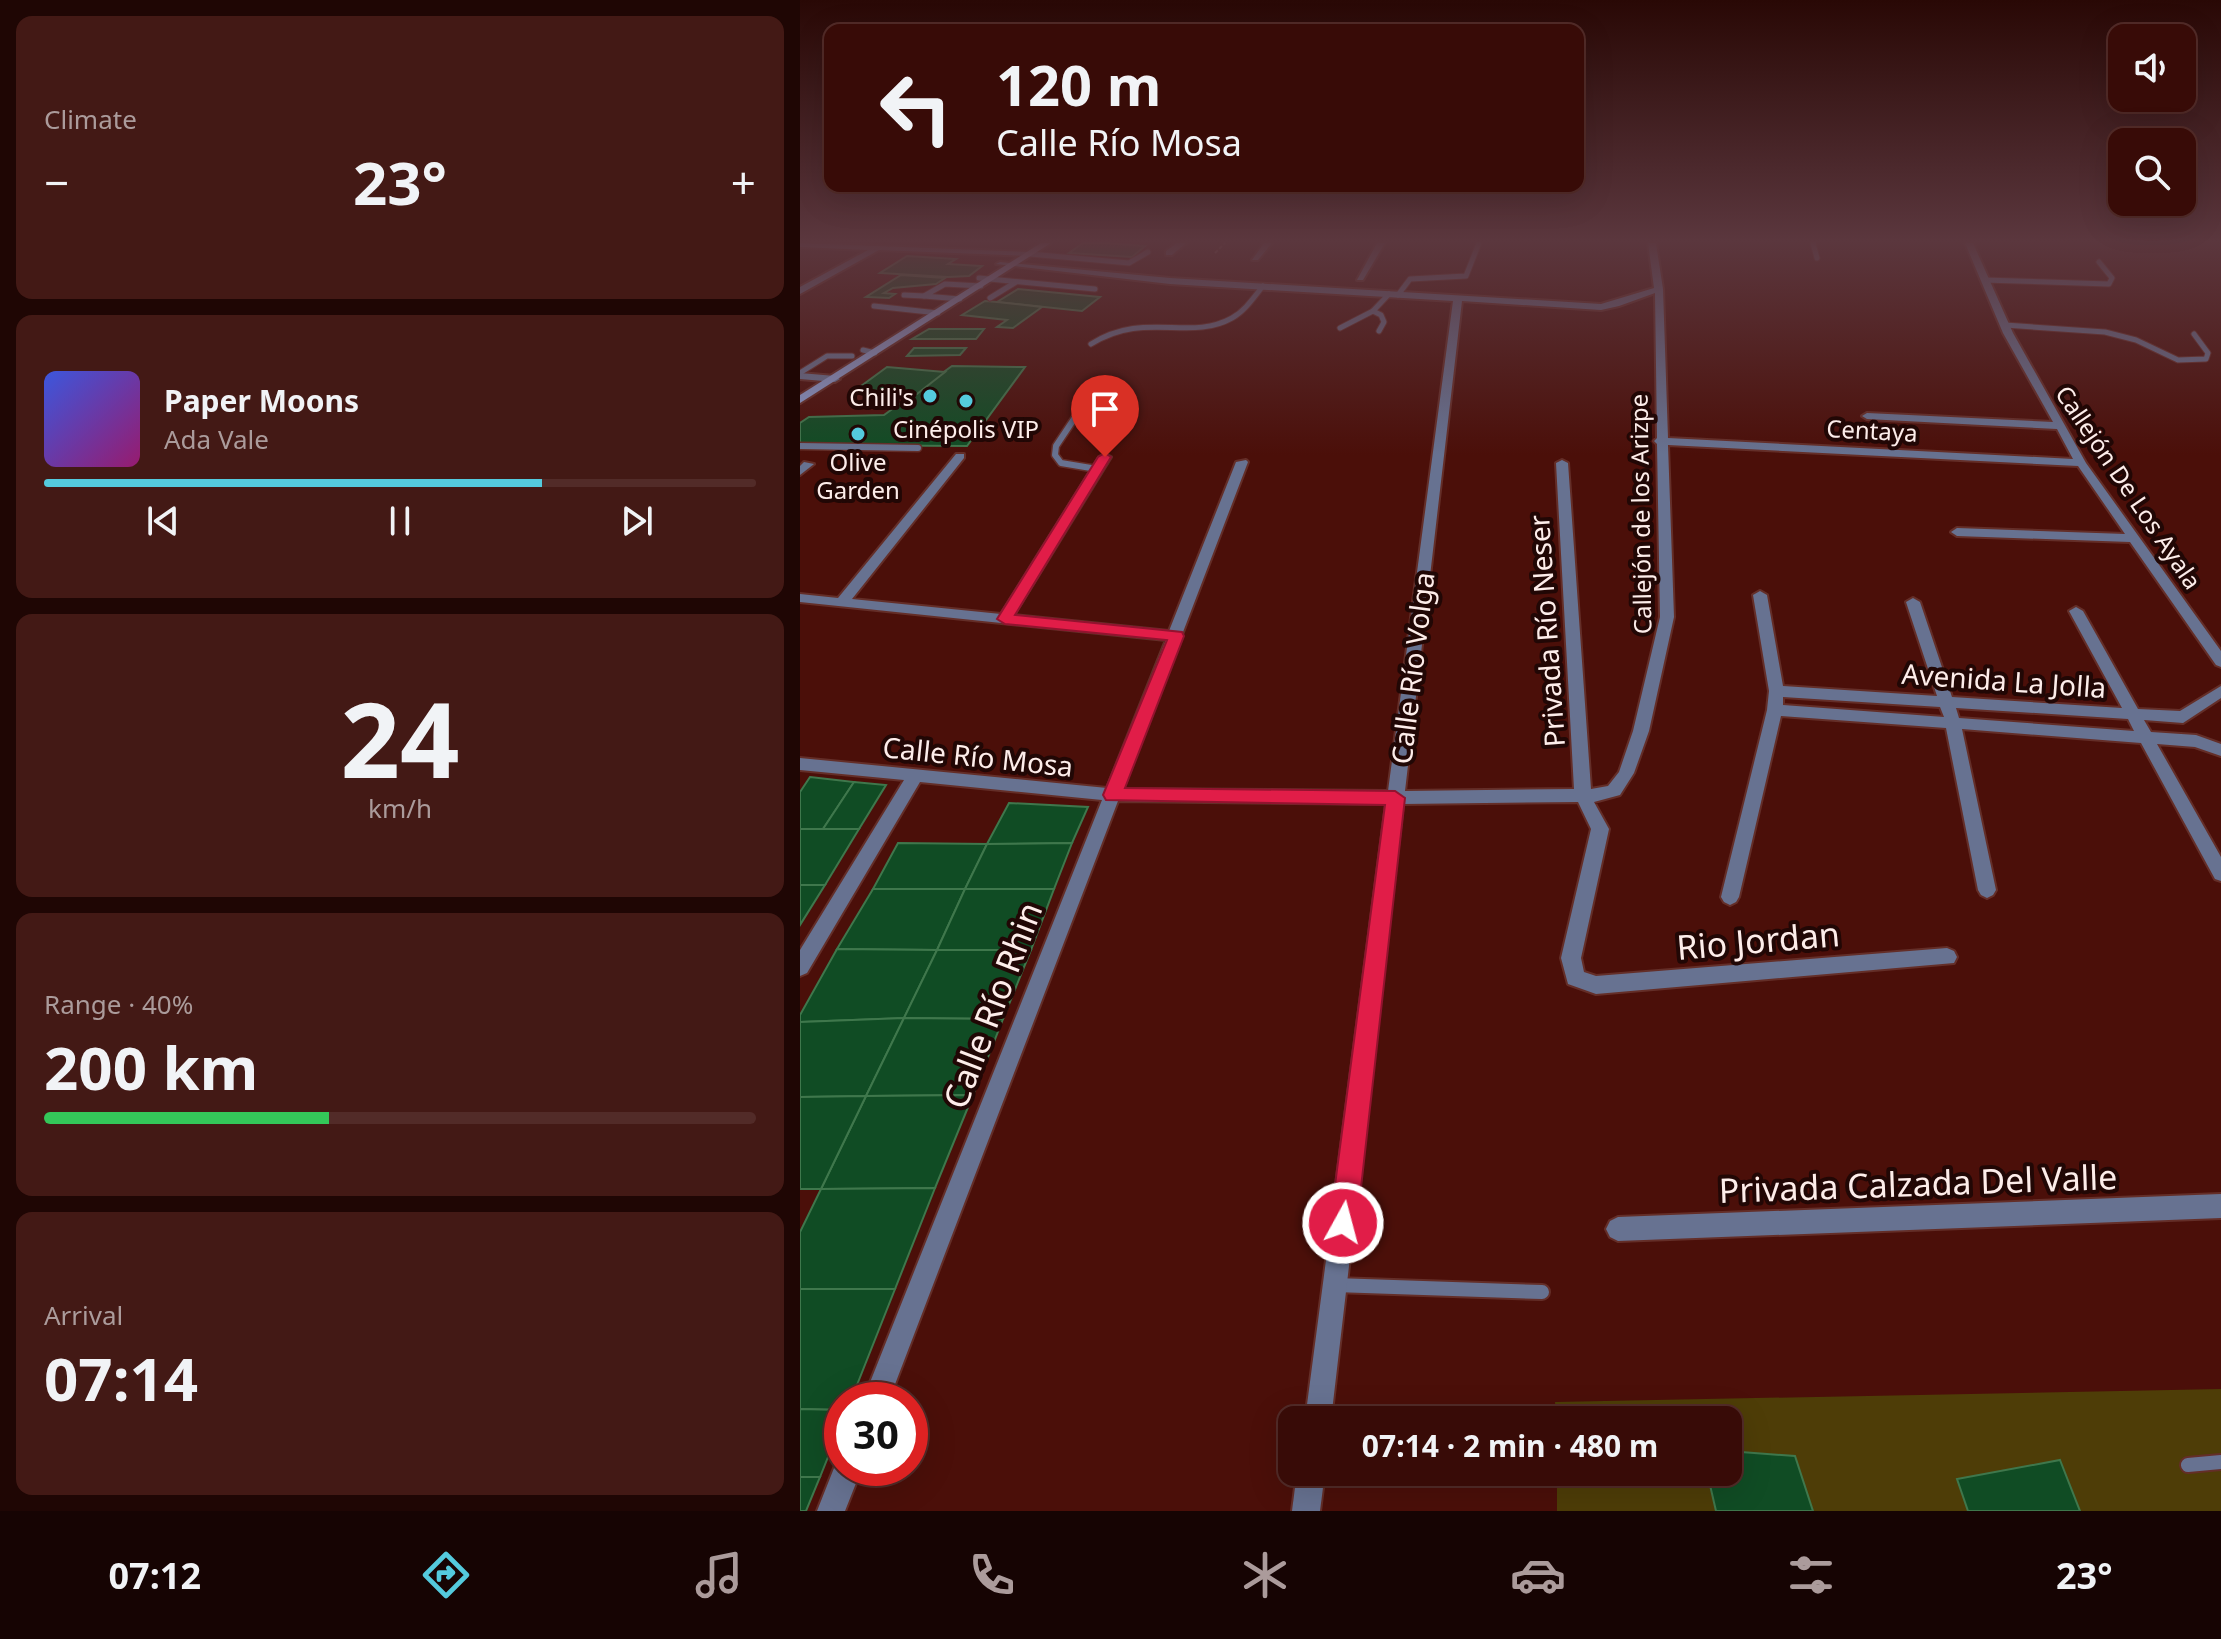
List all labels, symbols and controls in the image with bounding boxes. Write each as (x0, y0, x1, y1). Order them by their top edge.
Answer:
map controls (2108, 24, 2196, 216)
button: sound (2108, 24, 2196, 112)
text: 120 m (996, 46, 1161, 122)
icon: left (864, 56, 968, 160)
text: Climate (44, 101, 137, 137)
text: Calle Río Mosa (996, 118, 1242, 167)
button: search (2108, 128, 2196, 216)
text: 23° (353, 141, 447, 223)
text: − (44, 152, 69, 212)
text: + (731, 152, 756, 212)
pin (1071, 375, 1139, 457)
street label: Callejón De Los Ayala (2048, 379, 2210, 595)
text: Paper Moons (164, 380, 359, 421)
place label: Chili's (849, 380, 914, 413)
marker: Chili's (921, 387, 939, 405)
icon: arrive (1083, 387, 1127, 431)
marker: Cinépolis VIP (957, 392, 975, 410)
street label: Callejón de los Arizpe (1621, 394, 1659, 634)
street label: Centaya (1826, 411, 1918, 449)
place label: Cinépolis VIP (893, 412, 1039, 445)
text: Ada Vale (164, 421, 269, 457)
marker: Olive Garden (849, 425, 867, 443)
place label: Olive Garden (816, 445, 900, 506)
icon: previous (141, 499, 185, 543)
icon: pause (378, 499, 422, 543)
icon: next (615, 499, 659, 543)
street label: Privada Río Neser (1519, 513, 1573, 748)
street label: Calle Río Volga (1381, 570, 1443, 766)
street label: Avenida La Jolla (1900, 654, 2108, 706)
text: 24 (341, 667, 459, 808)
street label: Calle Río Mosa (881, 727, 1075, 785)
text: km/h (368, 790, 432, 826)
street label: Calle Río Rhin (932, 895, 1052, 1115)
street label: Rio Jordan (1675, 910, 1841, 970)
text: Range · 40% (44, 986, 193, 1022)
text: 200 km (44, 1026, 258, 1108)
street label: Privada Calzada Del Valle (1718, 1153, 2118, 1213)
position arrow (1301, 1181, 1385, 1265)
text: Arrival (44, 1297, 123, 1333)
text: 07:14 (44, 1337, 198, 1419)
speed limit sign: 30 (824, 1382, 928, 1486)
text: 07:14 · 2 min · 480 m (1362, 1425, 1658, 1466)
icon: directions (418, 1547, 474, 1603)
icon: music (691, 1547, 747, 1603)
icon: phone (964, 1547, 1020, 1603)
icon: climate (1237, 1547, 1293, 1603)
icon: car (1510, 1547, 1566, 1603)
icon: filters (1783, 1547, 1839, 1603)
text: 07:12 (109, 1551, 201, 1600)
text: 23° (2056, 1551, 2112, 1600)

